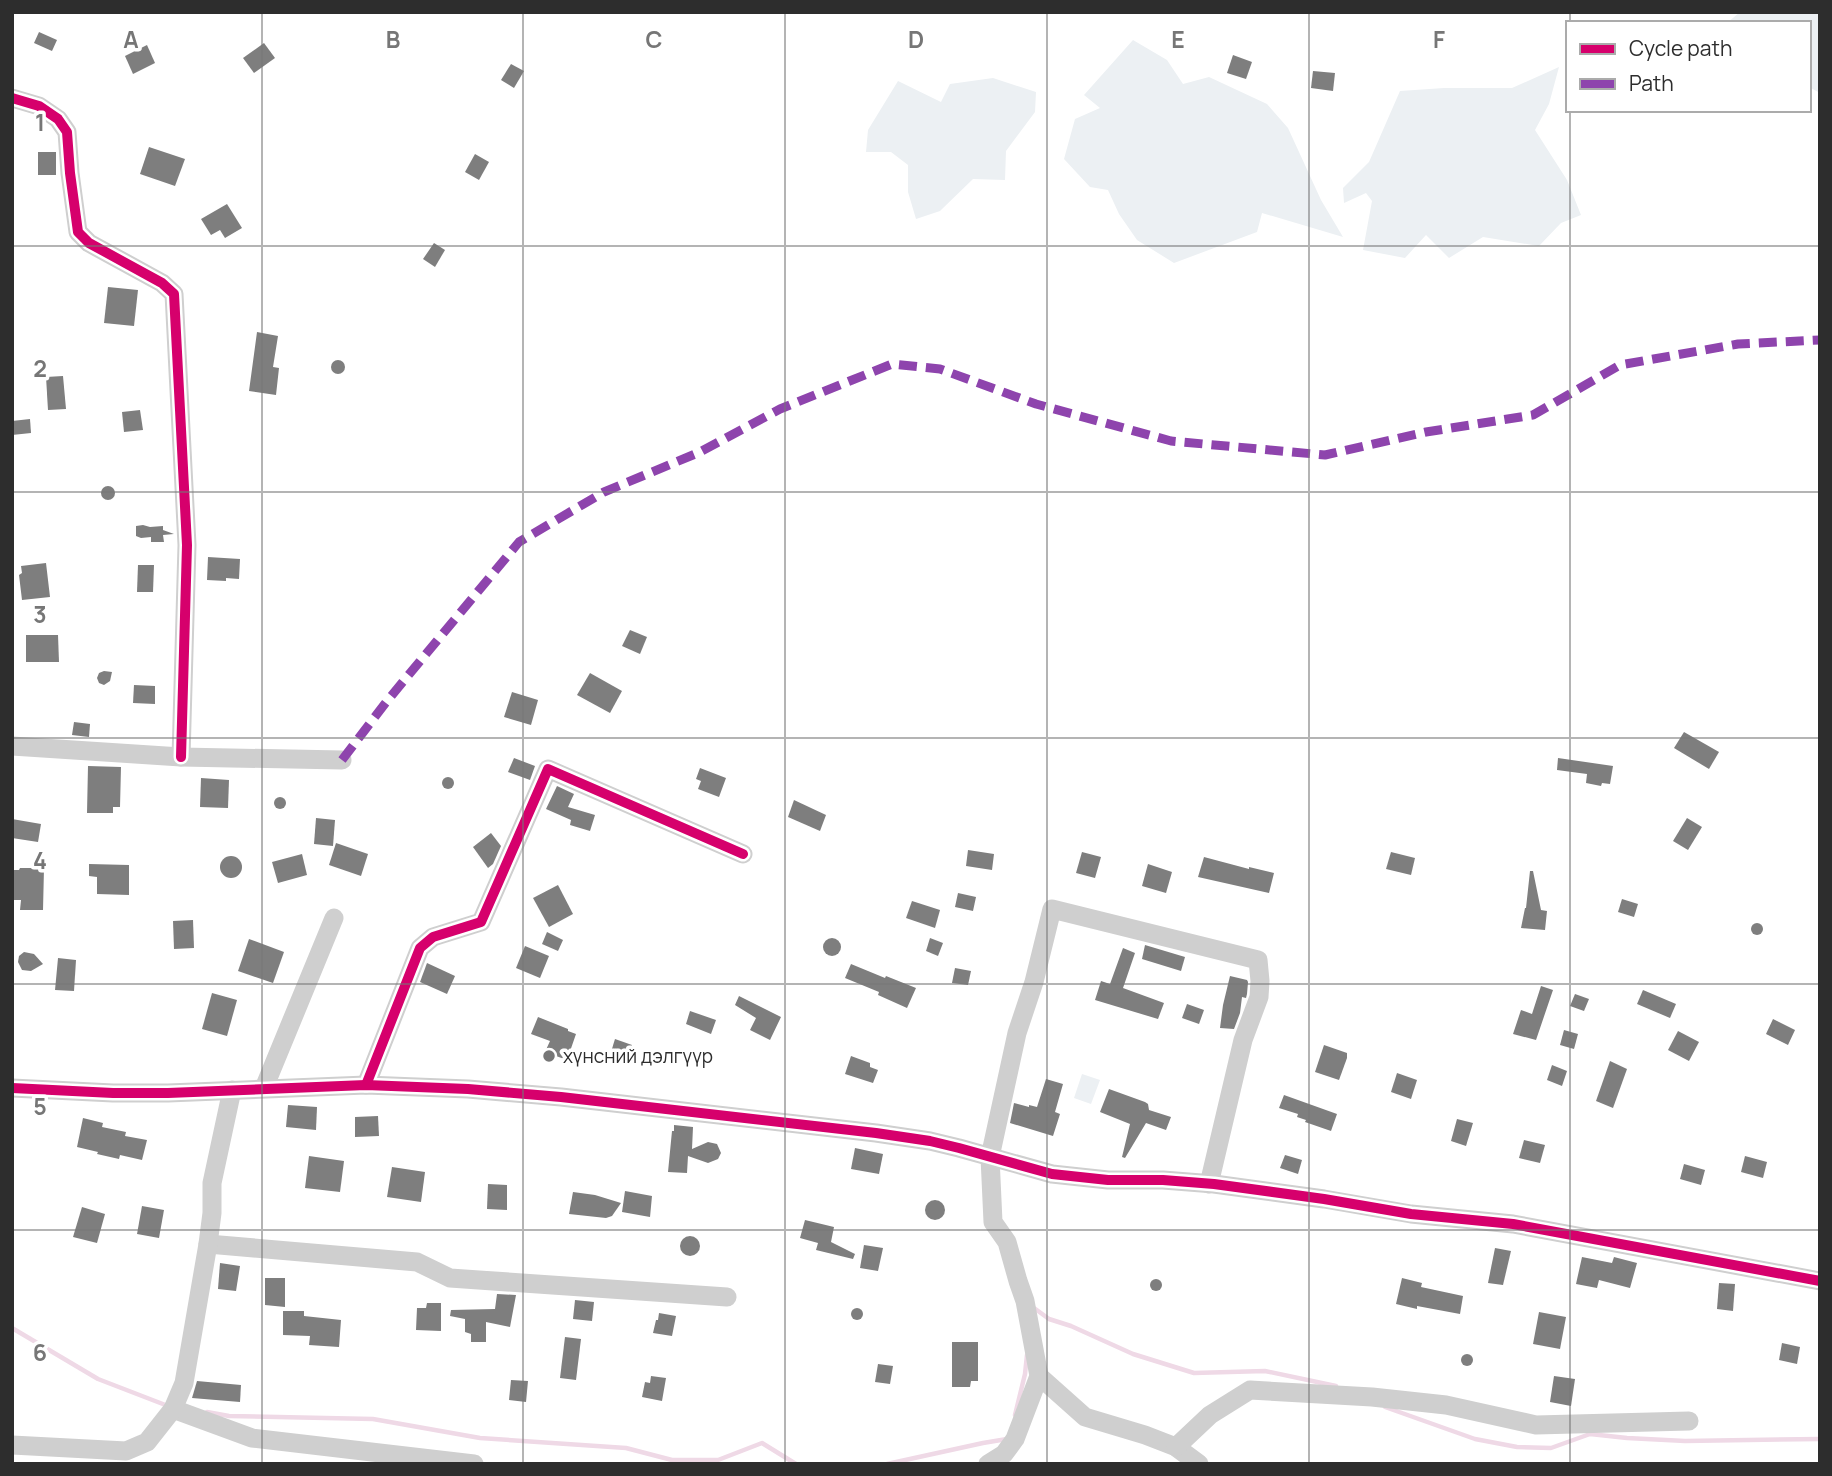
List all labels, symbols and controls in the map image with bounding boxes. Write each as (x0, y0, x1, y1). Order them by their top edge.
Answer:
legend (1566, 21, 1811, 112)
text: A (123, 23, 139, 55)
text: B (386, 23, 400, 55)
text: C (646, 23, 663, 55)
text: D (908, 23, 924, 55)
text: E (1171, 23, 1185, 55)
text: F (1433, 23, 1445, 55)
text: Cycle path (1629, 34, 1732, 62)
text: Path (1629, 69, 1674, 97)
text: 1 (35, 106, 45, 138)
text: 2 (33, 352, 47, 384)
text: 3 (33, 598, 47, 630)
text: 4 (33, 844, 47, 876)
place label: хүнсний дэлгүүр (563, 1043, 713, 1069)
marker: хүнсний дэлгүүр (541, 1048, 557, 1064)
text: 5 (33, 1090, 47, 1122)
text: 6 (33, 1336, 47, 1368)

